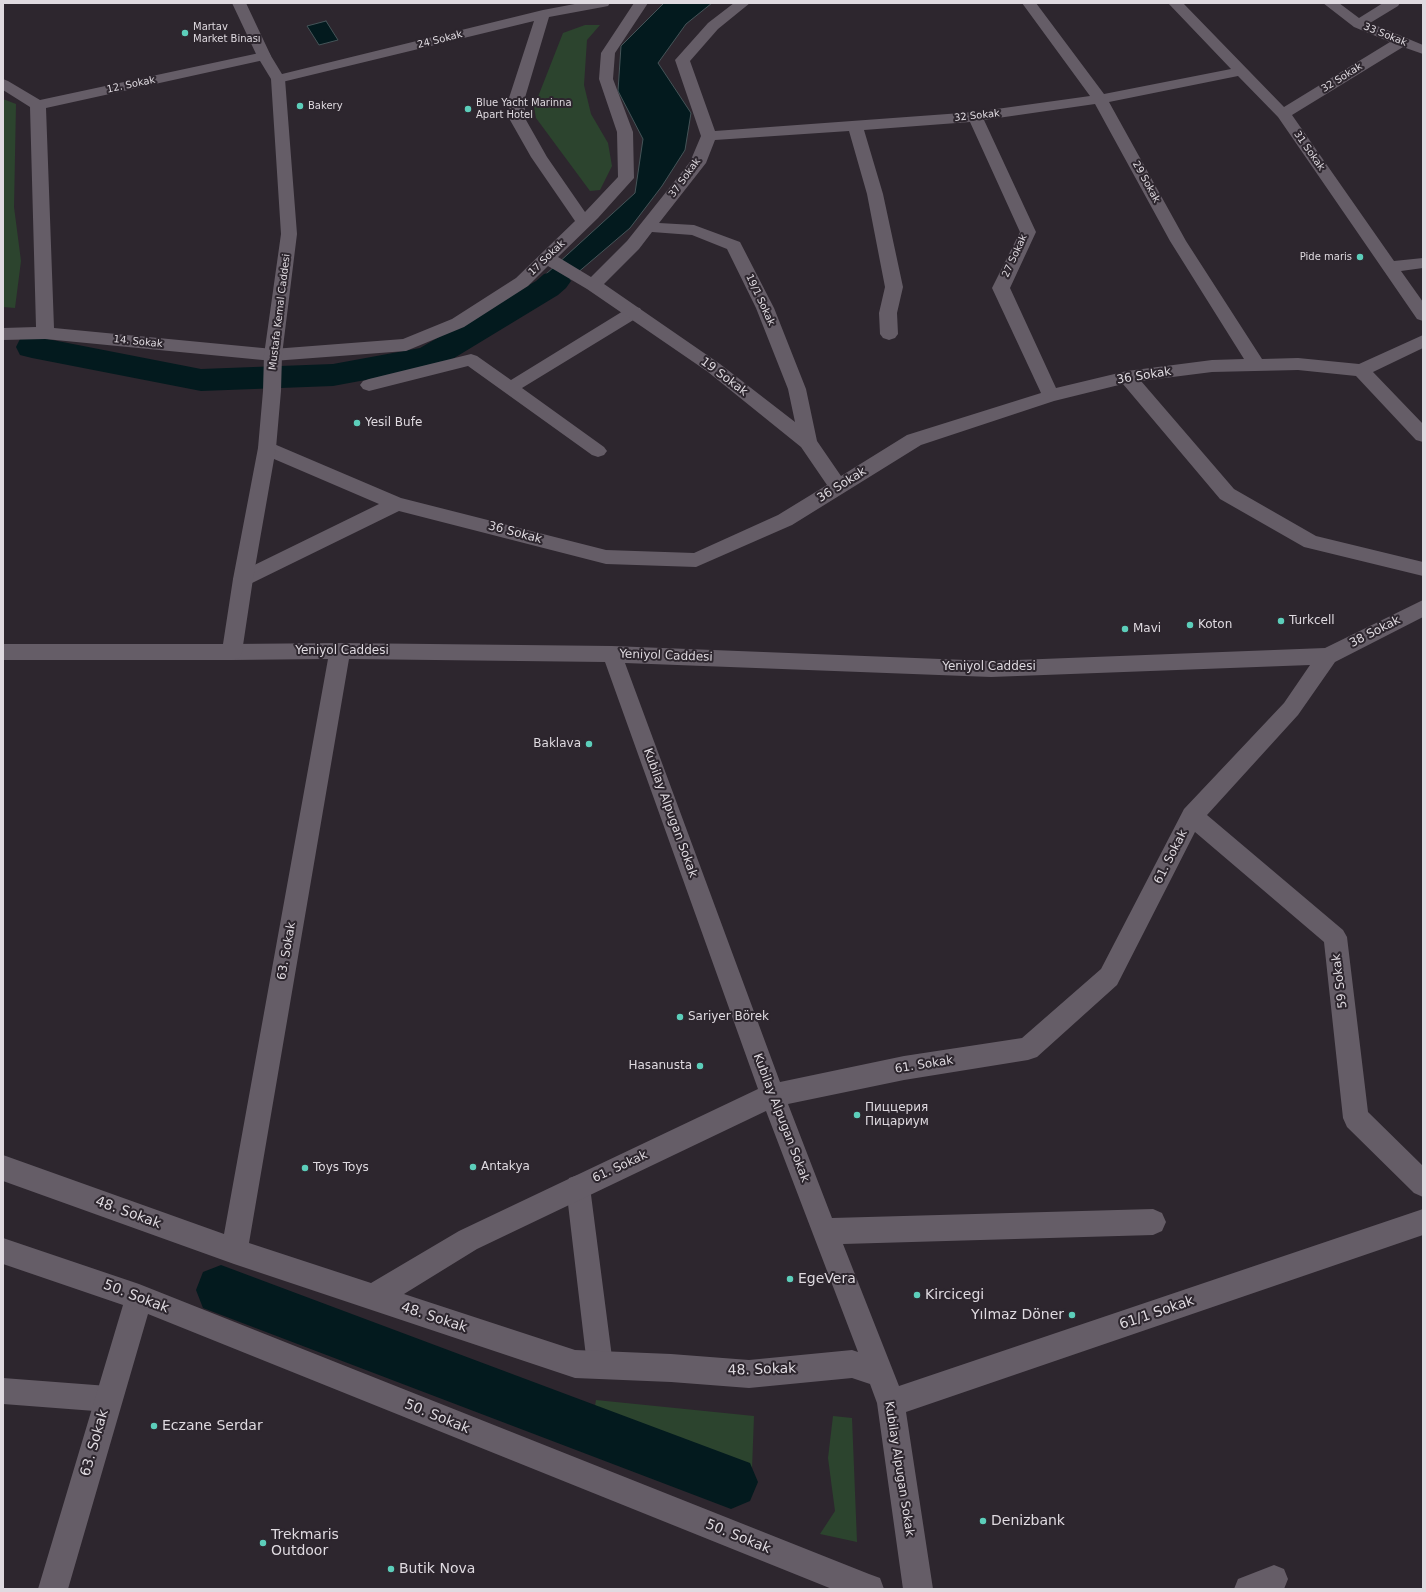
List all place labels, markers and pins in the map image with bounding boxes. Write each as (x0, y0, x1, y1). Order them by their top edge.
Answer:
place label: Martav Market Binası (193, 21, 261, 44)
marker: Martav Market Binası (180, 28, 190, 38)
place label: Blue Yacht Marinna Apart Hotel (476, 97, 572, 120)
place label: Bakery (308, 100, 343, 112)
marker: Bakery (295, 101, 305, 111)
marker: Blue Yacht Marinna Apart Hotel (463, 104, 473, 114)
place label: Pide maris (1300, 251, 1352, 263)
marker: Pide maris (1355, 252, 1365, 262)
place label: Yesil Bufe (365, 416, 422, 430)
marker: Yesil Bufe (352, 418, 362, 428)
place label: Turkcell (1289, 614, 1335, 628)
marker: Turkcell (1276, 616, 1286, 626)
place label: Koton (1198, 618, 1232, 632)
marker: Koton (1185, 620, 1195, 630)
place label: Mavi (1133, 622, 1161, 636)
marker: Mavi (1120, 624, 1130, 634)
place label: Baklava (533, 737, 581, 751)
marker: Baklava (584, 739, 594, 749)
place label: Sariyer Börek (688, 1010, 769, 1024)
marker: Sariyer Börek (675, 1012, 685, 1022)
place label: Hasanusta (628, 1059, 692, 1073)
marker: Hasanusta (695, 1061, 705, 1071)
place label: Пиццерия Пицариум (865, 1101, 929, 1129)
marker: Пиццерия Пицариум (852, 1110, 862, 1120)
place label: Antakya (481, 1160, 530, 1174)
place label: Toys Toys (313, 1161, 369, 1175)
marker: Antakya (468, 1162, 478, 1172)
marker: Toys Toys (300, 1163, 310, 1173)
place label: EgeVera (798, 1271, 856, 1287)
marker: EgeVera (785, 1274, 795, 1284)
place label: Kircicegi (925, 1287, 984, 1303)
marker: Kircicegi (912, 1290, 922, 1300)
place label: Yılmaz Döner (971, 1307, 1064, 1323)
marker: Yılmaz Döner (1067, 1310, 1077, 1320)
place label: Eczane Serdar (162, 1418, 263, 1434)
marker: Eczane Serdar (149, 1421, 159, 1431)
place label: Denizbank (991, 1513, 1065, 1529)
marker: Denizbank (978, 1516, 988, 1526)
place label: Trekmaris Outdoor (271, 1527, 339, 1560)
marker: Trekmaris Outdoor (258, 1538, 268, 1548)
place label: Butik Nova (399, 1561, 475, 1577)
marker: Butik Nova (386, 1564, 396, 1574)

